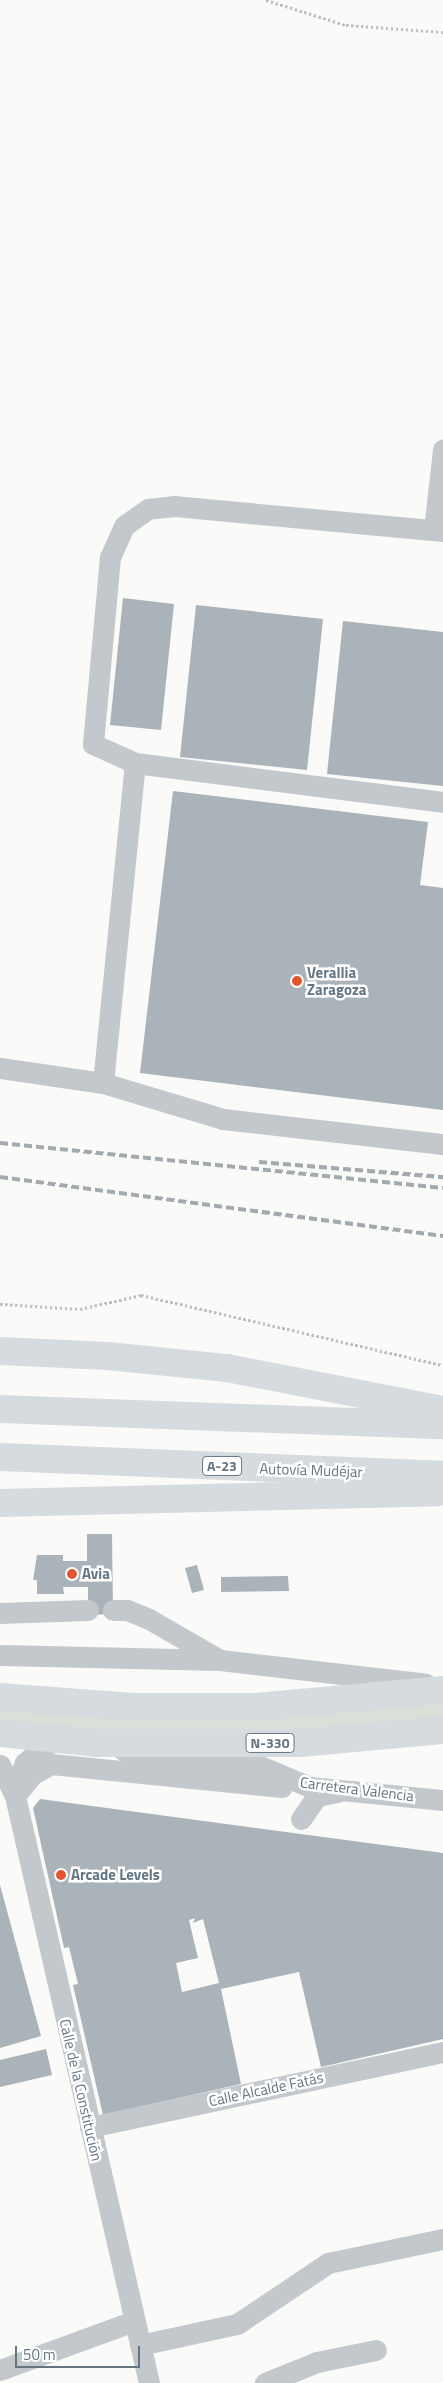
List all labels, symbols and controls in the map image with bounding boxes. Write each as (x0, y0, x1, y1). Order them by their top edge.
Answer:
place label: Verallia Zaragoza (307, 963, 366, 998)
marker: Verallia Zaragoza (291, 975, 303, 987)
road number: A-23 (202, 1454, 242, 1478)
street label: Autovía Mudéjar (259, 1459, 363, 1481)
place label: Avia (82, 1565, 110, 1583)
marker: Avia (66, 1568, 78, 1580)
road number: N-330 (245, 1732, 295, 1755)
street label: Carretera Valencia (299, 1773, 415, 1805)
place label: Arcade Levels (71, 1866, 160, 1884)
marker: Arcade Levels (55, 1869, 67, 1881)
street label: Calle de la Constitución (56, 2017, 106, 2163)
street label: Calle Alcalde Fatás (207, 2068, 325, 2110)
scale bar (18, 2336, 142, 2368)
text: 50 m (23, 2343, 56, 2366)

